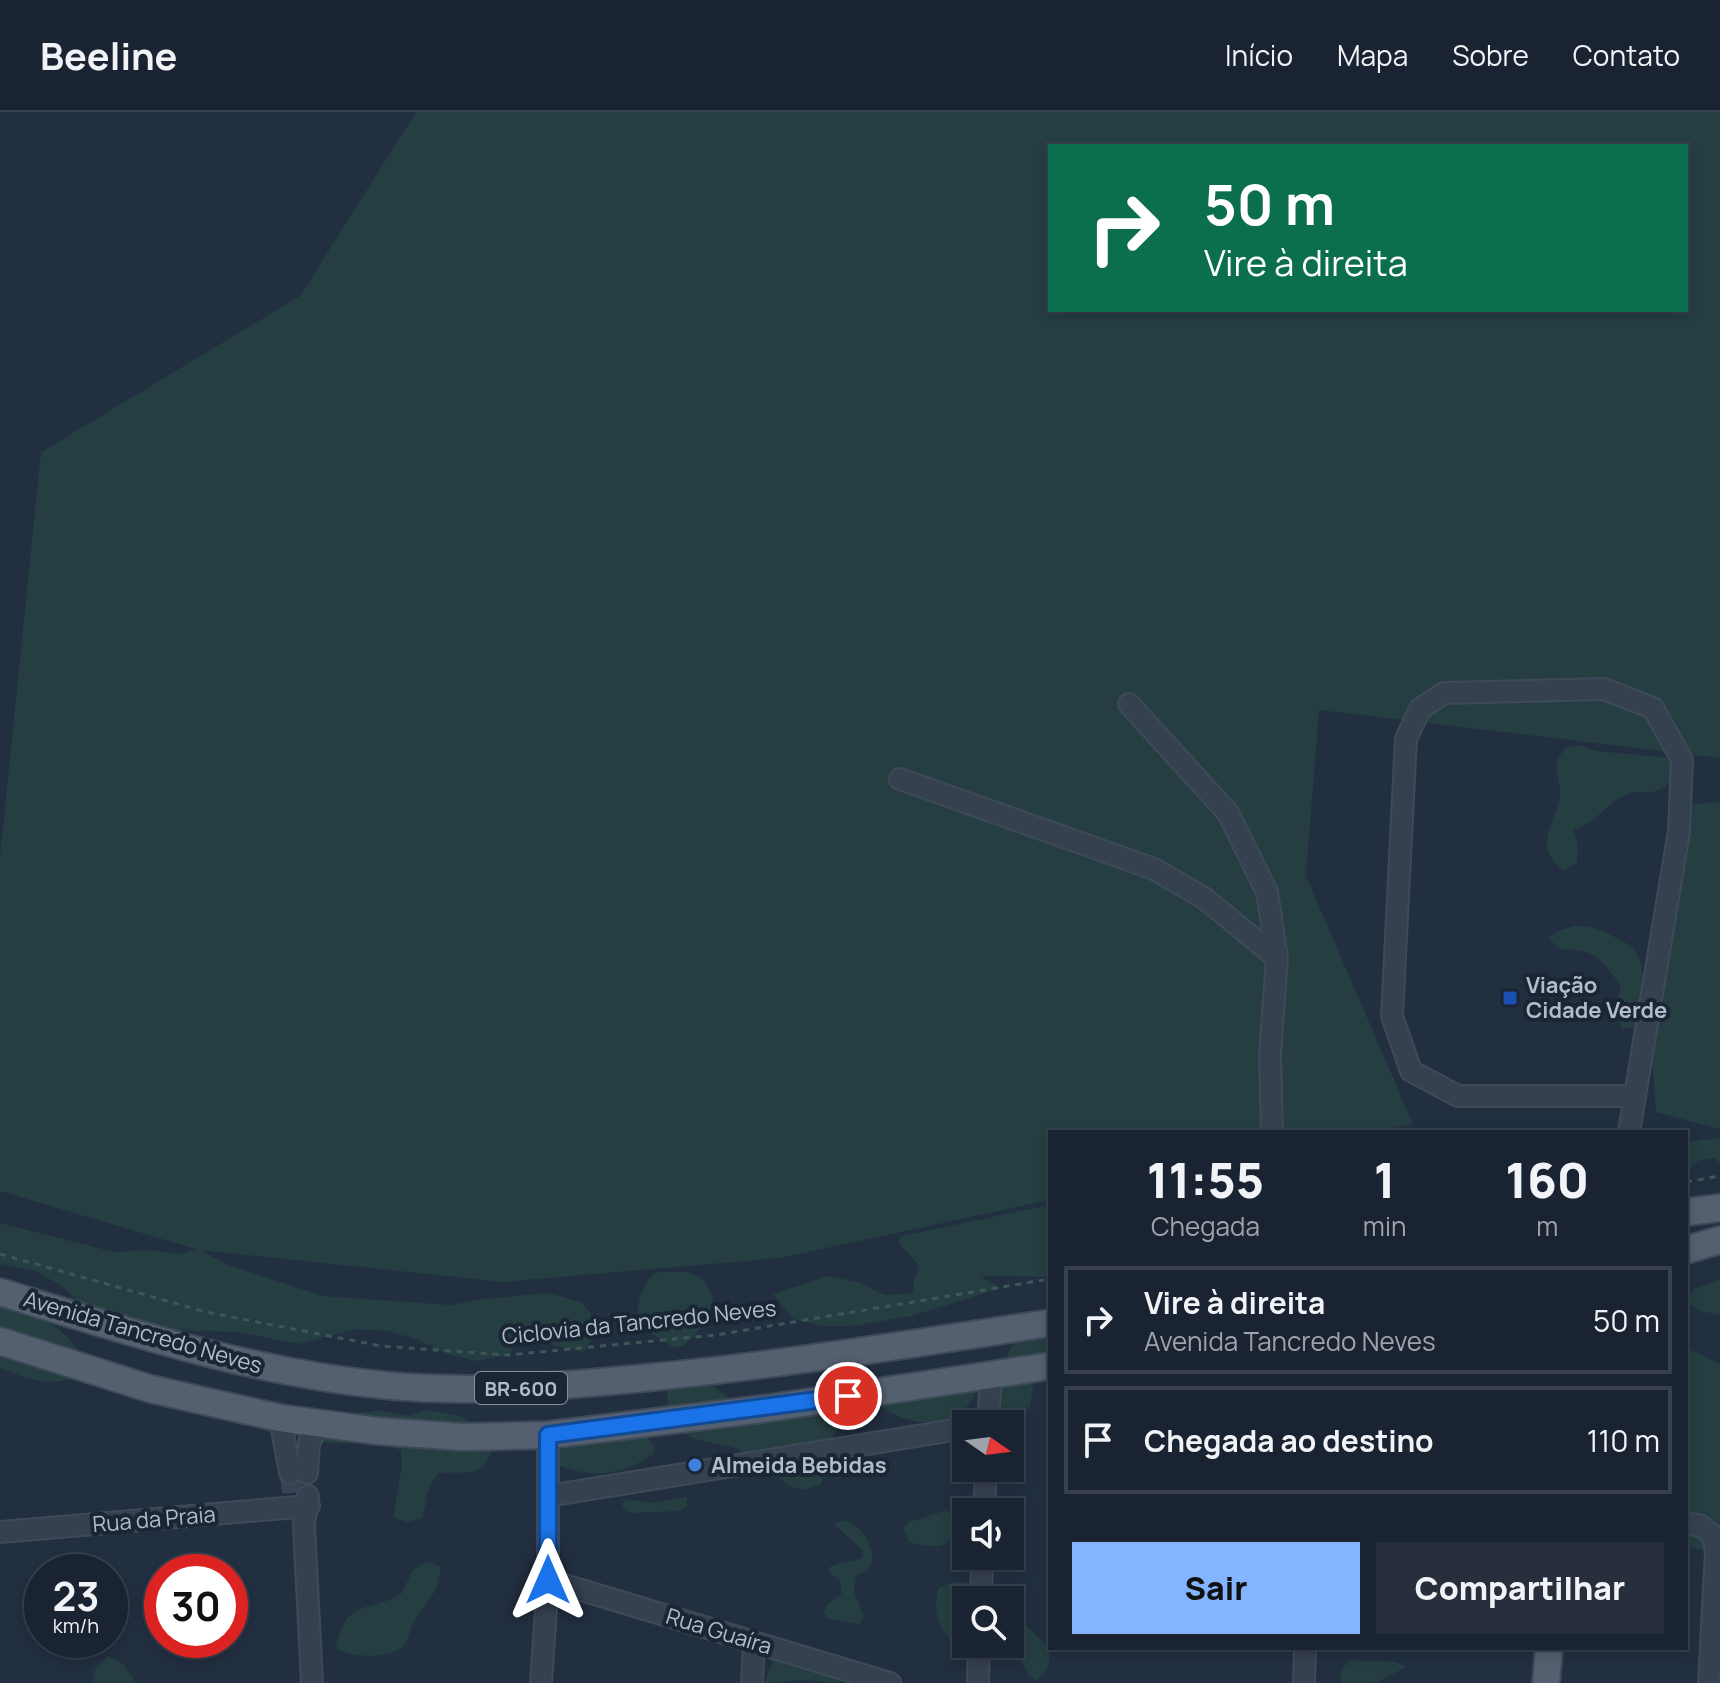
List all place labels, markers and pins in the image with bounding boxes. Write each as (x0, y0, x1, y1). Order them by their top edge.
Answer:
place label: Viação Cidade Verde (1526, 970, 1667, 1025)
marker: Viação Cidade Verde (1501, 989, 1519, 1007)
pin (814, 1362, 882, 1430)
place label: Almeida Bebidas (711, 1450, 887, 1480)
marker: Almeida Bebidas (686, 1456, 704, 1474)

